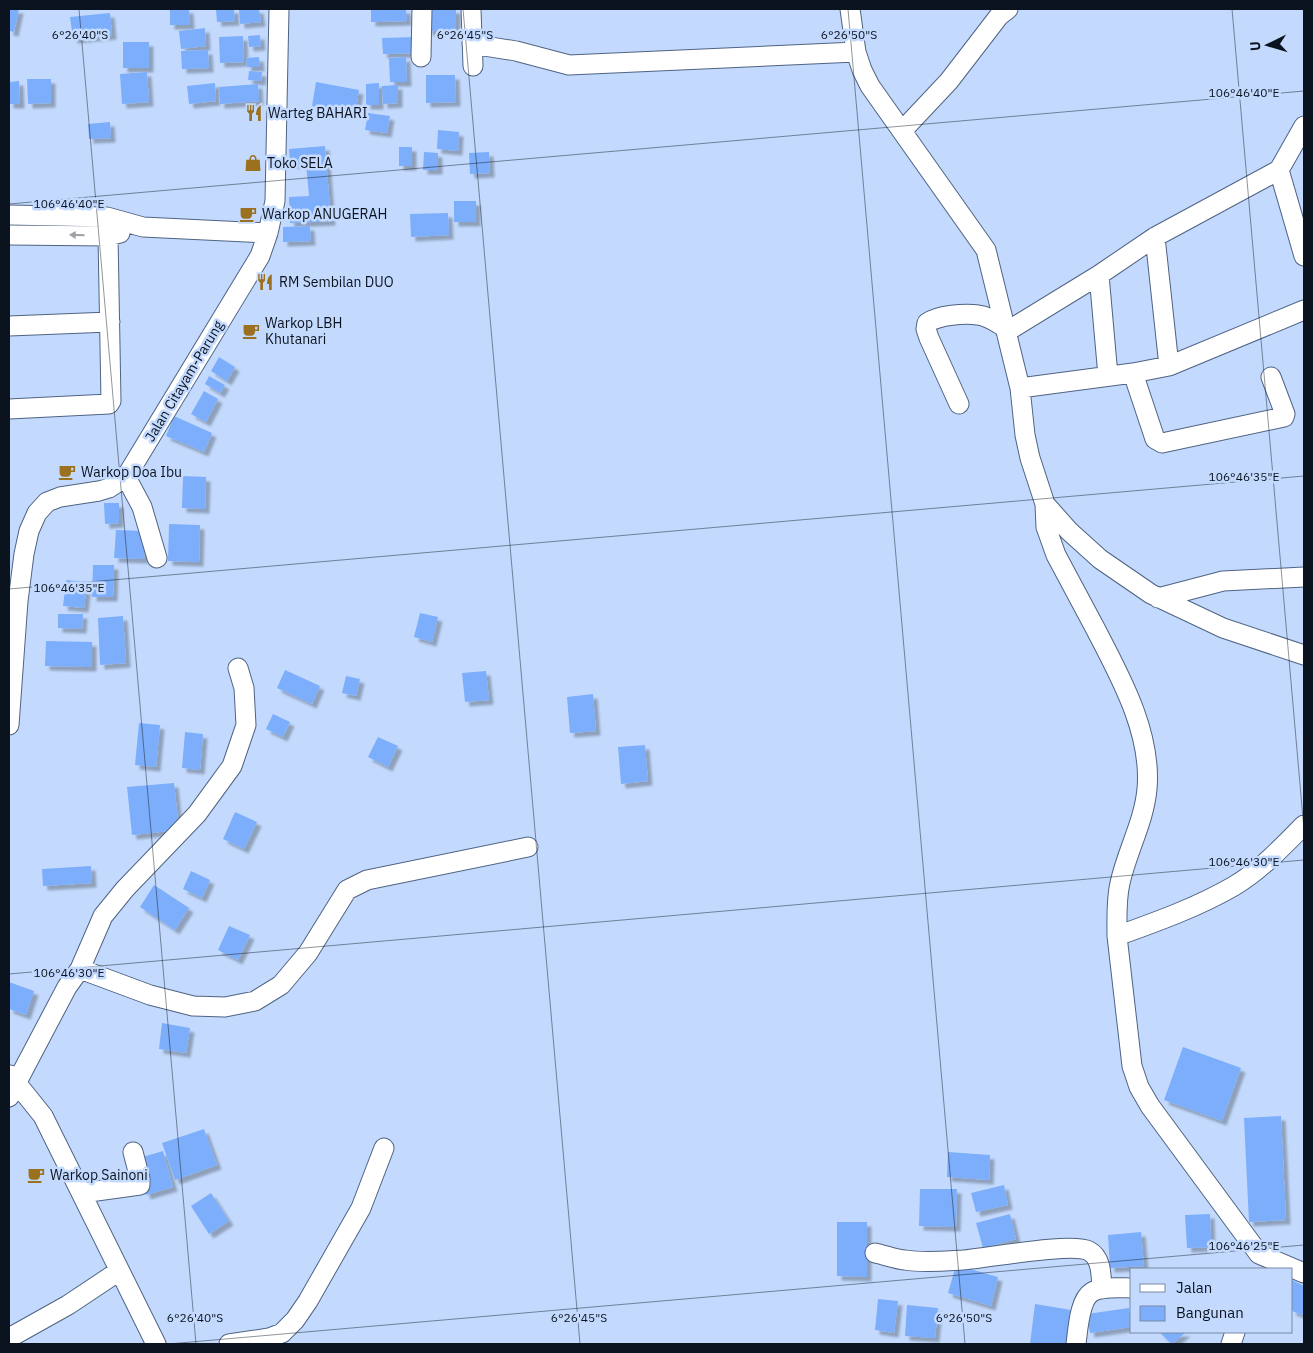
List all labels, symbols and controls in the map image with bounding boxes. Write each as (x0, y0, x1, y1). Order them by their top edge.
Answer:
north arrow (1243, 20, 1293, 70)
text: 6°26'40"S (52, 27, 108, 42)
text: 6°26'45"S (437, 27, 493, 42)
text: 6°26'50"S (821, 27, 877, 42)
text: U (1246, 41, 1264, 52)
text: 106°46'40"E (1209, 85, 1279, 100)
restaurant icon: Warteg BAHARI (244, 103, 264, 123)
place label: Warteg BAHARI (268, 104, 368, 122)
shop icon: Toko SELA (243, 153, 263, 173)
place label: Toko SELA (267, 154, 333, 172)
text: 106°46'40"E (34, 196, 104, 211)
cafe icon: Warkop ANUGERAH (238, 204, 258, 224)
place label: Warkop ANUGERAH (262, 205, 387, 223)
one-way arrow (69, 231, 85, 239)
restaurant icon: RM Sembilan DUO (255, 272, 275, 292)
place label: RM Sembilan DUO (279, 273, 394, 291)
place label: Warkop LBH Khutanari (265, 314, 342, 348)
street label: Jalan Citayam-Parung (141, 317, 228, 445)
cafe icon: Warkop LBH Khutanari (241, 321, 261, 341)
cafe icon: Warkop Doa Ibu (57, 462, 77, 482)
place label: Warkop Doa Ibu (81, 463, 182, 481)
text: 106°46'35"E (1209, 469, 1279, 484)
text: 106°46'35"E (34, 580, 104, 595)
text: 106°46'30"E (1209, 854, 1279, 869)
text: 106°46'30"E (34, 965, 104, 980)
cafe icon: Warkop Sainoni (26, 1165, 46, 1185)
place label: Warkop Sainoni (50, 1166, 148, 1184)
text: 106°46'25"E (1209, 1238, 1279, 1253)
legend (1130, 1268, 1293, 1333)
text: Jalan (1176, 1278, 1212, 1297)
text: Bangunan (1176, 1303, 1244, 1322)
text: 6°26'40"S (167, 1310, 223, 1325)
text: 6°26'45"S (551, 1310, 607, 1325)
text: 6°26'50"S (936, 1310, 992, 1325)

